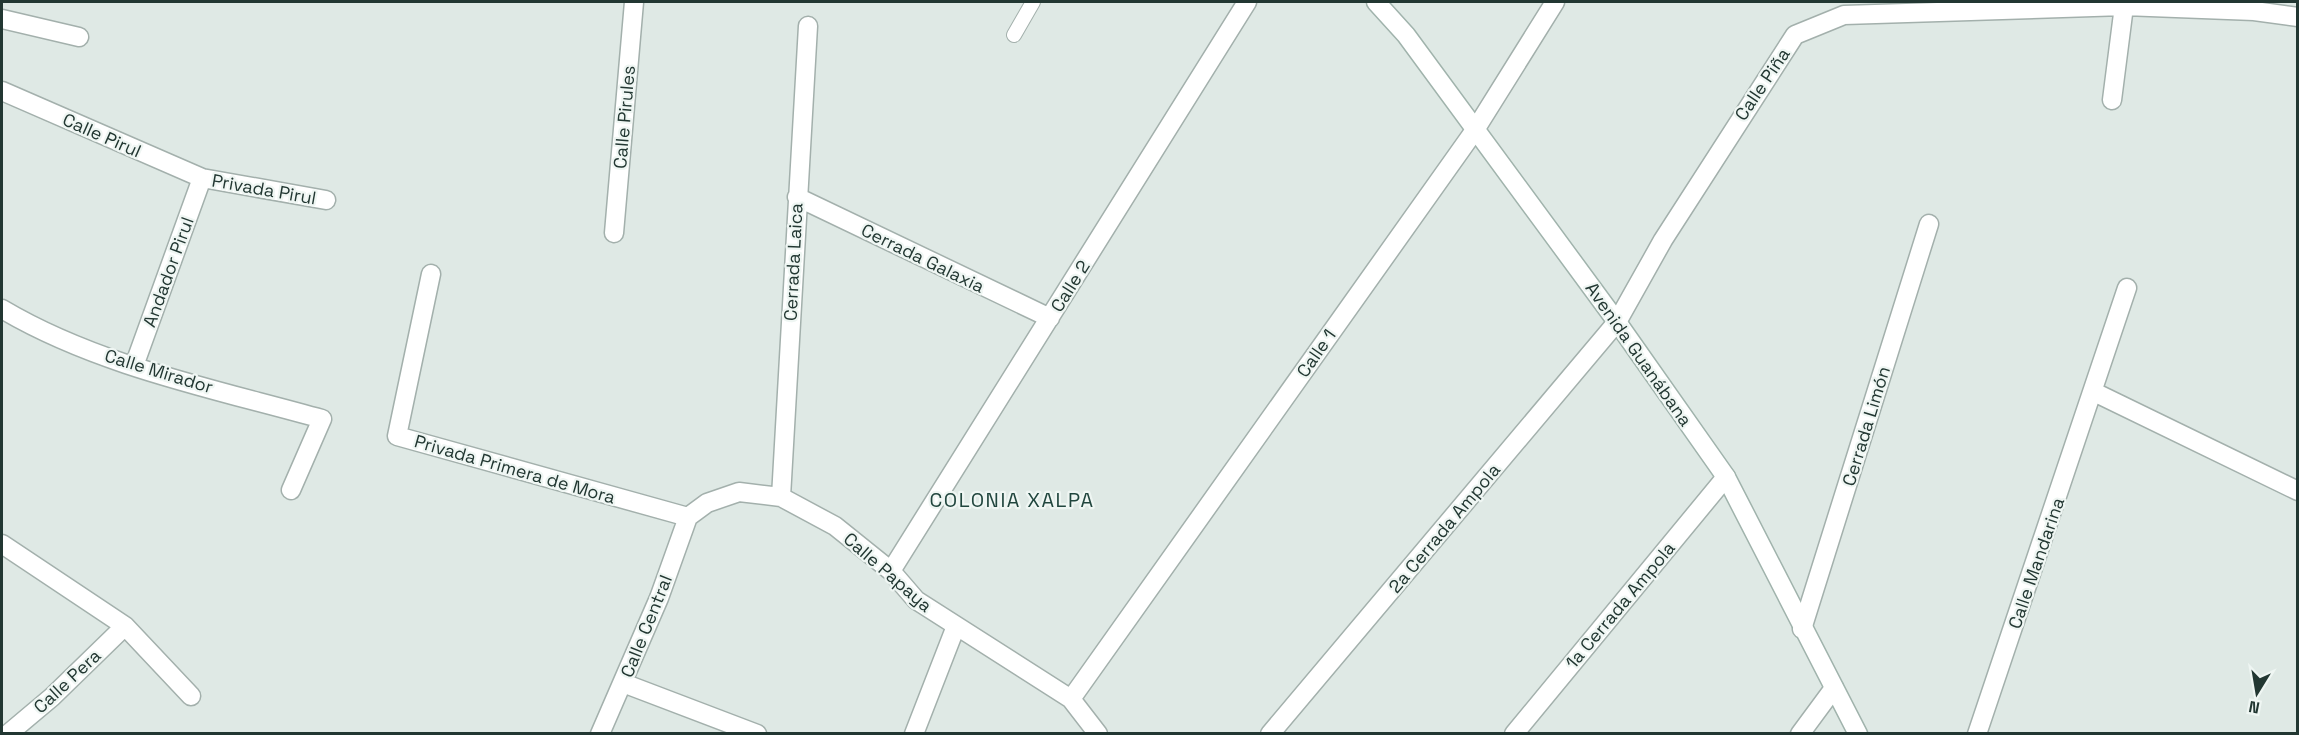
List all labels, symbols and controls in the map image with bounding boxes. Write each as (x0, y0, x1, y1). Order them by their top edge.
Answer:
street label: Calle Piña (1729, 43, 1795, 125)
street label: Calle Pirules (608, 64, 640, 170)
street label: Calle Pirul (59, 108, 145, 162)
street label: Privada Pirul (210, 169, 318, 209)
street label: Cerrada Laica (778, 203, 808, 321)
street label: Andador Pirul (137, 214, 199, 330)
street label: Cerrada Galaxia (857, 218, 989, 298)
street label: Calle 2 (1045, 256, 1095, 316)
street label: Avenida Guanábana (1581, 277, 1697, 431)
street label: Calle 1 (1291, 324, 1341, 382)
street label: Calle Mirador (102, 344, 216, 398)
street label: Cerrada Limón (1837, 363, 1895, 489)
street label: Privada Primera de Mora (412, 429, 618, 509)
street label: 2a Cerrada Ampola (1383, 459, 1505, 597)
district label: COLONIA XALPA (929, 487, 1095, 513)
street label: Calle Mandarina (2003, 494, 2069, 632)
street label: Calle Papaya (839, 527, 937, 617)
street label: 1a Cerrada Ampola (1560, 537, 1680, 673)
street label: Calle Central (615, 571, 677, 681)
street label: Calle Pera (28, 644, 106, 718)
north arrow (2227, 663, 2287, 723)
text: N (2247, 696, 2262, 719)

